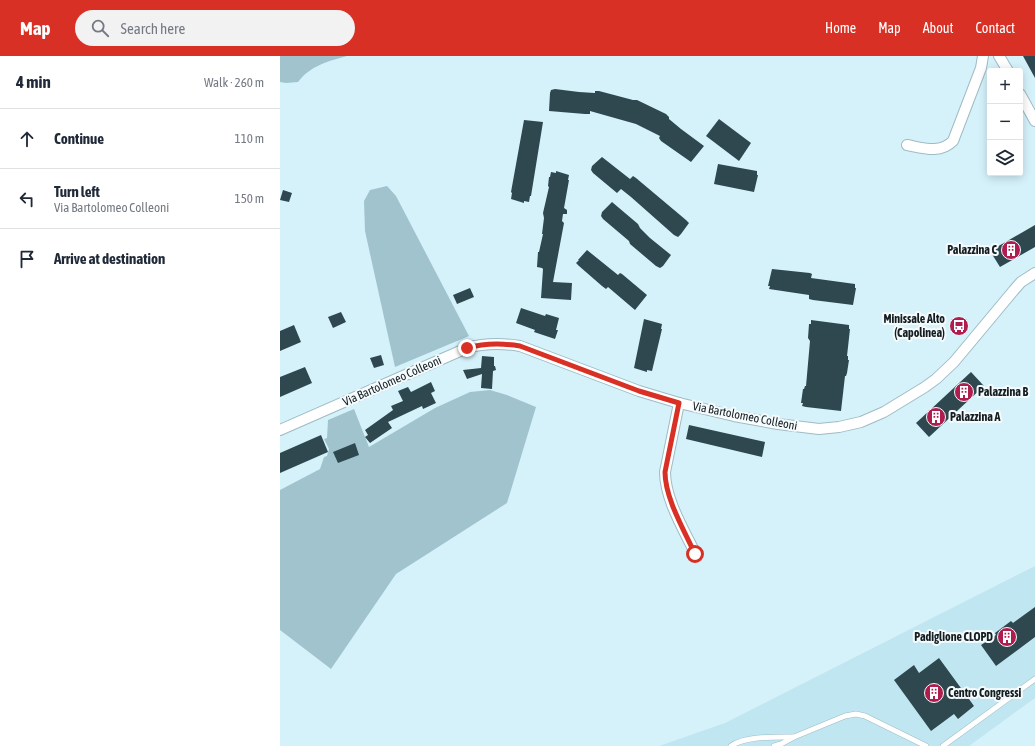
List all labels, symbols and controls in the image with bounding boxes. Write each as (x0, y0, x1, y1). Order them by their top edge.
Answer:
search box (75, 10, 355, 46)
text: Map (20, 17, 51, 39)
icon: search (89, 17, 111, 39)
text: Search here (121, 20, 185, 37)
text: Home (825, 20, 856, 36)
text: Map (878, 20, 901, 36)
text: About (923, 20, 954, 36)
text: Contact (976, 20, 1015, 36)
map controls (987, 68, 1023, 176)
button: + (987, 68, 1023, 104)
text: 4 min (16, 72, 51, 92)
text: Walk · 260 m (204, 75, 264, 90)
button: − (987, 104, 1023, 140)
icon: ahead (16, 128, 38, 150)
text: Continue (54, 130, 104, 147)
text: 110 m (235, 131, 264, 146)
button: layers (987, 140, 1023, 176)
text: Turn left (54, 183, 100, 200)
icon: left (16, 188, 38, 210)
text: 150 m (235, 191, 264, 206)
text: Via Bartolomeo Colleoni (54, 200, 169, 215)
building icon: Palazzina C (1000, 239, 1022, 261)
place label: Palazzina C (947, 243, 998, 257)
icon: arrive (16, 248, 38, 270)
text: Arrive at destination (54, 250, 165, 267)
place label: Minissale Alto (Capolinea) (883, 312, 945, 340)
bus stop icon: Minissale Alto (Capolinea) (948, 315, 970, 337)
route end (458, 339, 476, 357)
street label: Via Bartolomeo Colleoni (341, 353, 443, 409)
building icon: Palazzina B (953, 381, 975, 403)
place label: Palazzina B (978, 385, 1028, 399)
street label: Via Bartolomeo Colleoni (691, 399, 799, 433)
building icon: Palazzina A (925, 406, 947, 428)
place label: Palazzina A (950, 410, 1000, 424)
route start (686, 545, 704, 563)
building icon: Padiglione CLOPD (996, 626, 1018, 648)
place label: Padiglione CLOPD (914, 630, 993, 644)
building icon: Centro Congressi (923, 682, 945, 704)
place label: Centro Congressi (948, 686, 1021, 700)

